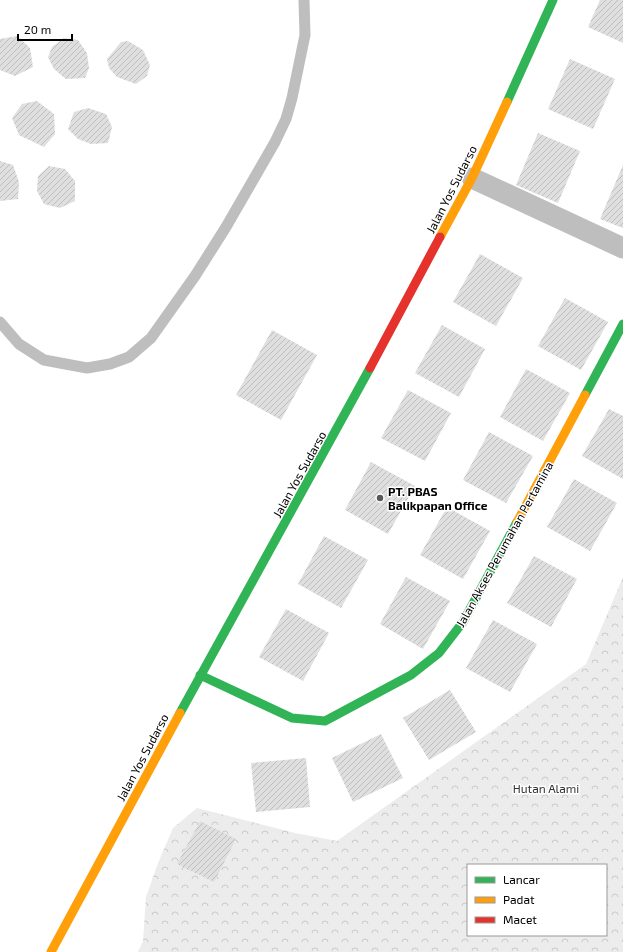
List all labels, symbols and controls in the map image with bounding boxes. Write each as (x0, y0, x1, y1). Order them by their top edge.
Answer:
scale bar (18, 16, 72, 42)
text: 20 m (24, 22, 51, 36)
street label: Jalan Yos Sudarso (423, 143, 479, 235)
street label: Jalan Yos Sudarso (269, 428, 329, 520)
street label: Jalan Akses Perumahan Pertamina (453, 459, 555, 629)
place label: PT. PBAS Balikpapan Office (388, 484, 488, 512)
marker: PT. PBAS Balikpapan Office (375, 493, 385, 503)
street label: Jalan Yos Sudarso (113, 711, 171, 803)
park label: Hutan Alami (513, 781, 579, 795)
legend (467, 864, 607, 936)
text: Lancar (503, 872, 540, 886)
text: Padat (503, 892, 535, 906)
text: Macet (503, 912, 537, 926)

